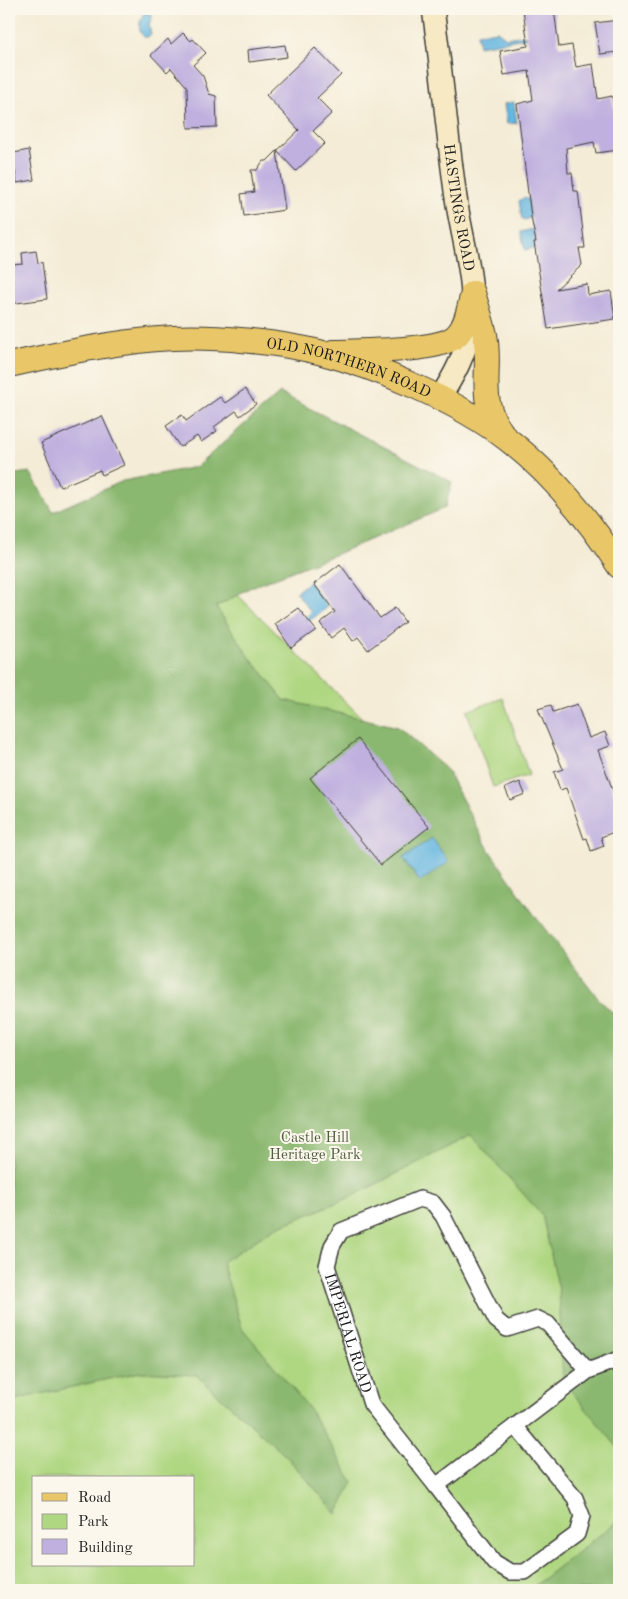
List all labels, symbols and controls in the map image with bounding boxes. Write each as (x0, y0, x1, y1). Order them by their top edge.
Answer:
street label: HASTINGS ROAD (440, 143, 475, 272)
street label: OLD NORTHERN ROAD (265, 337, 433, 401)
park label: Castle Hill Heritage Park (269, 1131, 361, 1163)
street label: IMPERIAL ROAD (321, 1272, 373, 1395)
legend (32, 1476, 195, 1566)
text: Road (78, 1491, 112, 1506)
text: Park (78, 1515, 109, 1530)
text: Building (78, 1541, 133, 1556)

